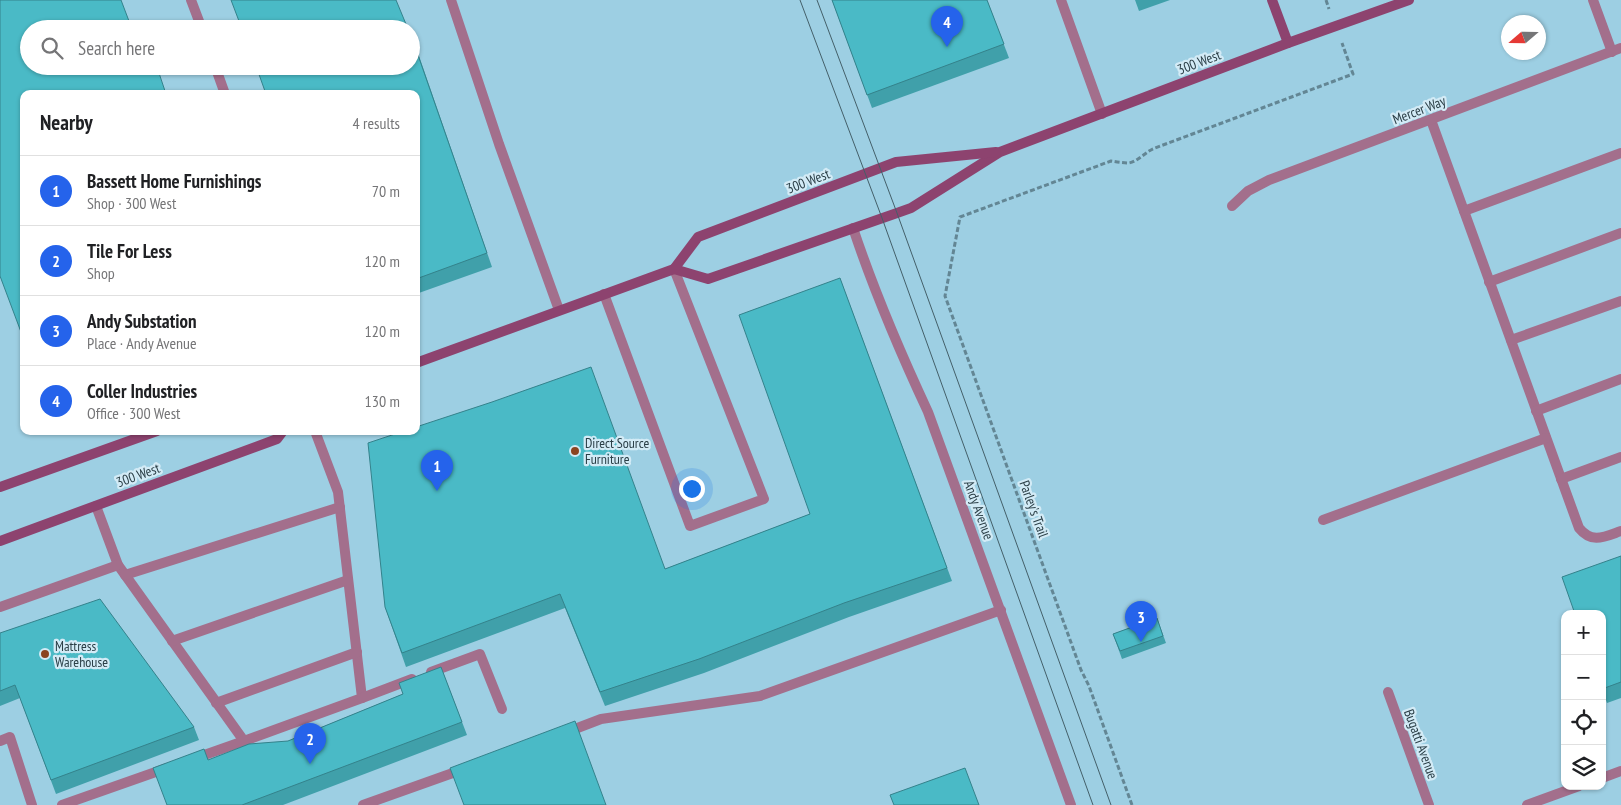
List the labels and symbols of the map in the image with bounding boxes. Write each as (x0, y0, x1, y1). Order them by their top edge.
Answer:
pin: 4 (931, 6, 963, 47)
north arrow (1501, 15, 1546, 60)
street label: 300 West (1175, 45, 1223, 78)
street label: Mercer Way (1390, 91, 1449, 128)
street label: 300 West (784, 164, 832, 197)
place label: Direct Source Furniture (585, 434, 649, 468)
marker: Direct Source Furniture (569, 445, 581, 457)
pin: 1 (421, 450, 453, 491)
street label: 300 West (114, 459, 162, 491)
your location (679, 476, 705, 502)
street label: Andy Avenue (960, 478, 998, 542)
street label: Parley's Trail (1015, 478, 1053, 541)
pin: 3 (1125, 601, 1157, 642)
place label: Mattress Warehouse (55, 637, 108, 671)
marker: Mattress Warehouse (39, 648, 51, 660)
street label: Bugatti Avenue (1400, 707, 1442, 782)
pin: 2 (294, 723, 326, 764)

